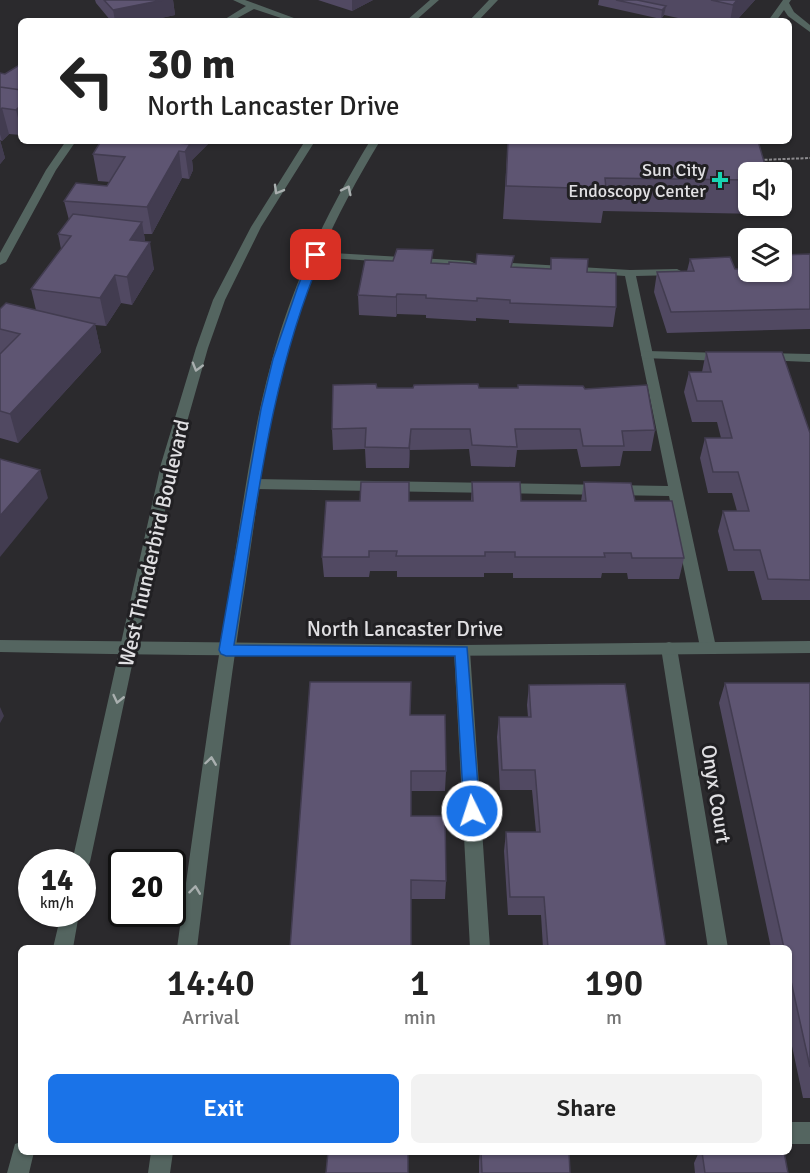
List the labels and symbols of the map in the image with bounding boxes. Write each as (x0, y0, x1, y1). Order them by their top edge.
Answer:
place label: Sun City Endoscopy Center (568, 159, 707, 202)
marker: Sun City Endoscopy Center (711, 171, 729, 189)
one-way arrow (274, 184, 285, 194)
one-way arrow (340, 186, 351, 196)
pin (290, 229, 341, 280)
one-way arrow (192, 361, 204, 372)
street label: West Thunderbird Boulevard (113, 417, 195, 669)
street label: North Lancaster Drive (307, 616, 503, 642)
one-way arrow (112, 694, 125, 704)
street label: Onyx Court (695, 743, 737, 845)
one-way arrow (205, 756, 217, 765)
position arrow (440, 779, 504, 843)
speed limit sign: 20 (108, 849, 186, 927)
one-way arrow (188, 885, 200, 895)

